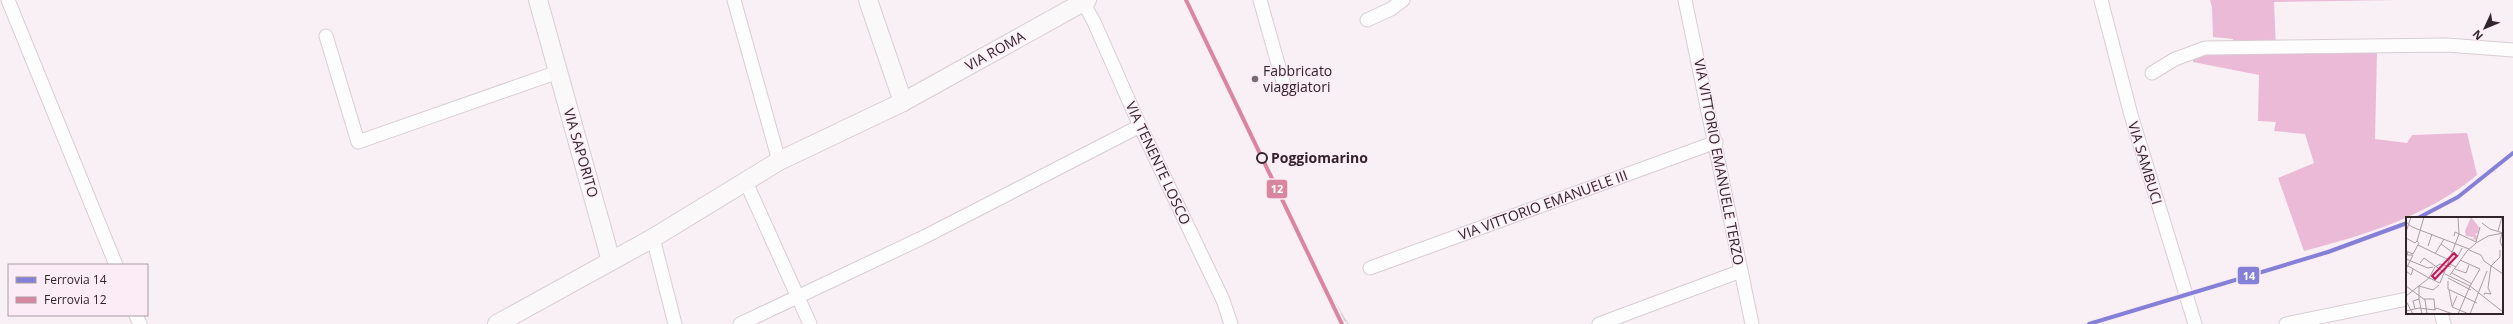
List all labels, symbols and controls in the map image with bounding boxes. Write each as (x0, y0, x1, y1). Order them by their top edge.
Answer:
north arrow (2465, 8, 2505, 48)
street label: VIA ROMA (961, 26, 1028, 75)
text: N (2469, 27, 2486, 44)
street label: VIA VITTORIO EMANUELE TERZO (1690, 57, 1749, 267)
place label: Fabbricato viaggiatori (1263, 61, 1332, 96)
marker: Fabbricato viaggiatori (1250, 74, 1260, 84)
street label: VIA TENENTE LOSCO (1122, 98, 1195, 228)
street label: VIA SAPORITO (560, 106, 603, 200)
street label: VIA SAMBUCI (2124, 119, 2167, 207)
place label: Poggiomarino (1271, 148, 1368, 167)
marker: Poggiomarino (1256, 152, 1268, 164)
street label: VIA VITTORIO EMANUELE III (1456, 165, 1630, 244)
line badge: 12 (1266, 179, 1288, 199)
text: 12 (1271, 181, 1283, 196)
inset map (2406, 217, 2503, 314)
legend (8, 264, 148, 316)
line badge: 14 (2237, 266, 2260, 285)
text: 14 (2243, 268, 2256, 283)
text: Ferrovia 14 (44, 271, 107, 288)
text: Ferrovia 12 (44, 291, 107, 308)

